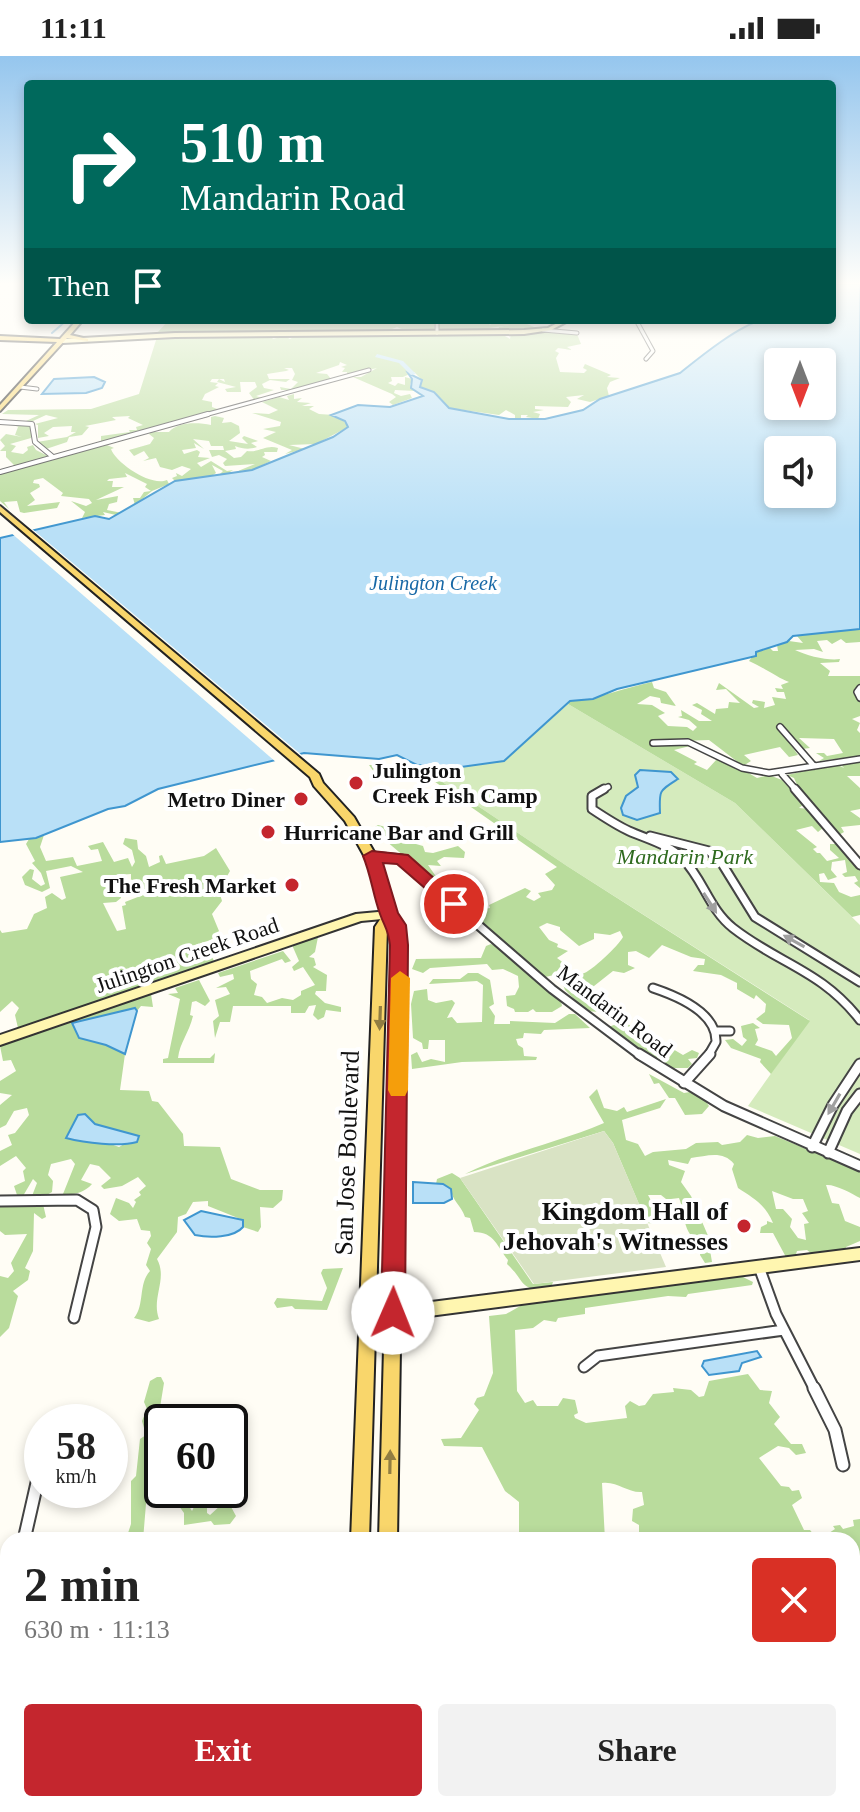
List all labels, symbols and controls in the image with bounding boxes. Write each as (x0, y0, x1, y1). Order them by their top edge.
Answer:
text: 11:11 (40, 11, 107, 44)
icon: right (48, 112, 152, 216)
text: 510 m (180, 112, 325, 174)
text: Mandarin Road (180, 178, 405, 218)
icon: arrive (126, 264, 170, 308)
text: Then (48, 269, 110, 302)
north arrow (764, 348, 836, 420)
map controls (764, 348, 836, 508)
button: sound (764, 436, 836, 508)
water label: Julington Creek (369, 572, 498, 595)
place label: Julington Creek Fish Camp (372, 758, 538, 808)
marker: Julington Creek Fish Camp (347, 774, 365, 792)
place label: Metro Diner (168, 787, 285, 812)
marker: Metro Diner (292, 790, 310, 808)
place label: Hurricane Bar and Grill (284, 820, 514, 845)
marker: Hurricane Bar and Grill (259, 823, 277, 841)
park label: Mandarin Park (616, 844, 754, 869)
pin (420, 870, 488, 938)
place label: The Fresh Market (104, 873, 277, 898)
marker: The Fresh Market (283, 876, 301, 894)
icon: arrive (432, 882, 476, 926)
one-way arrow (703, 892, 718, 913)
street label: Julington Creek Road (92, 912, 282, 998)
one-way arrow (782, 935, 805, 948)
street label: Mandarin Road (553, 960, 677, 1062)
one-way arrow (373, 1006, 386, 1031)
street label: San Jose Boulevard (329, 1050, 365, 1256)
one-way arrow (827, 1093, 841, 1115)
place label: Kingdom Hall of Jehovah's Witnesses (503, 1197, 728, 1256)
marker: Kingdom Hall of Jehovah's Witnesses (735, 1217, 753, 1235)
position arrow (351, 1271, 435, 1355)
speed limit sign: 60 (144, 1404, 248, 1508)
text: 58 (56, 1423, 96, 1468)
one-way arrow (384, 1449, 396, 1474)
text: km/h (55, 1465, 97, 1487)
text: 2 min (24, 1558, 140, 1611)
button: close (752, 1558, 836, 1642)
text: 630 m · 11:13 (24, 1615, 170, 1644)
button: Exit (24, 1704, 422, 1796)
button: Share (438, 1704, 836, 1796)

